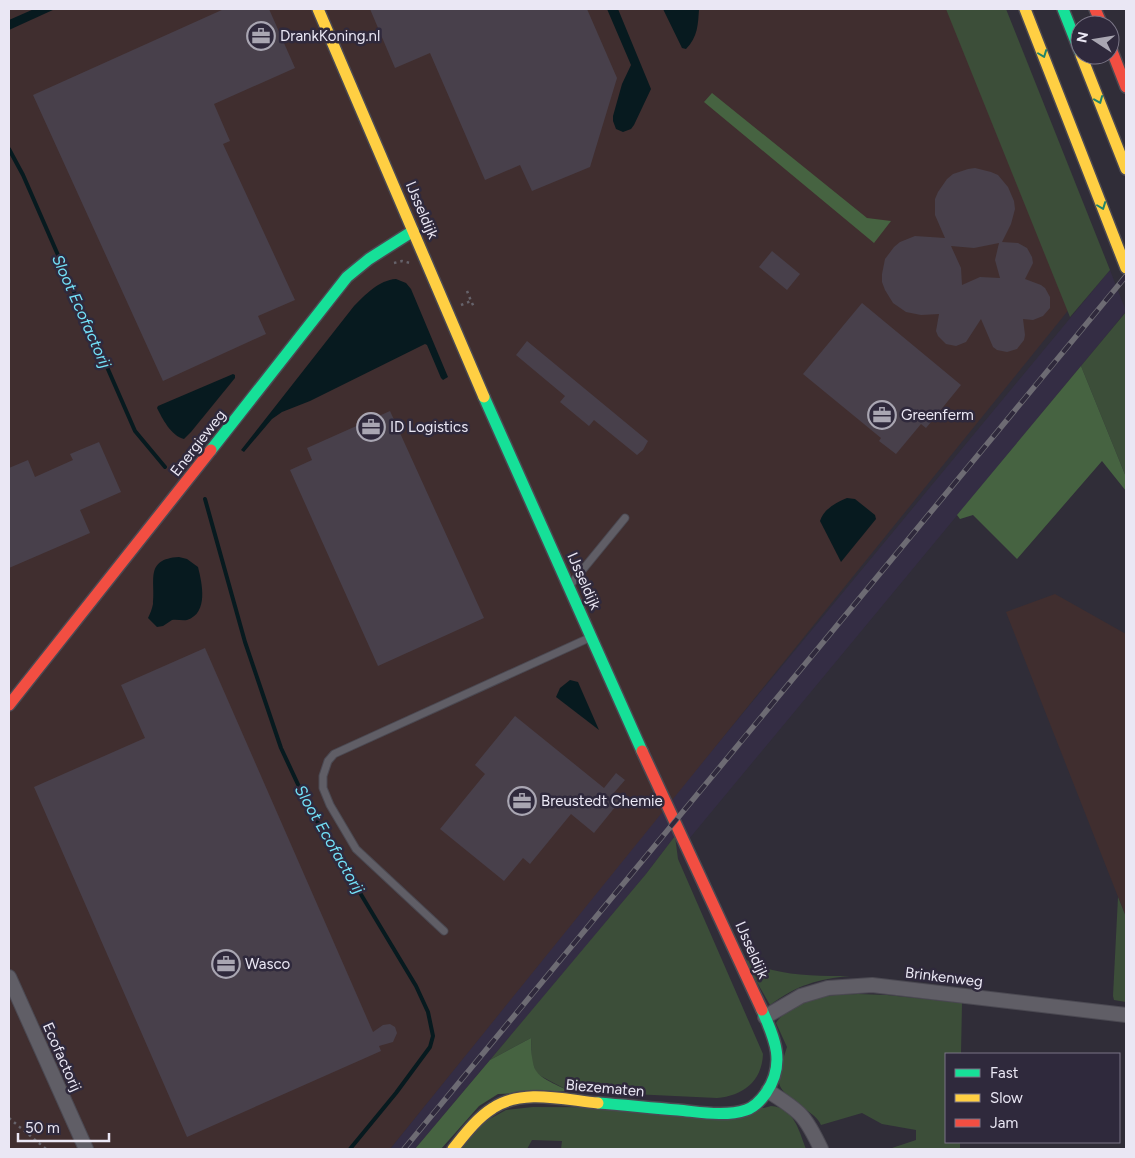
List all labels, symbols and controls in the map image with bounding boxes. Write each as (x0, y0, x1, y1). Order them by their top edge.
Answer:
north arrow (1070, 15, 1120, 65)
office icon: DrankKoning.nl (246, 21, 276, 51)
place label: DrankKoning.nl (280, 27, 380, 45)
text: N (1073, 30, 1092, 44)
one-way arrow (1037, 49, 1047, 58)
one-way arrow (1093, 95, 1103, 104)
street label: IJsseldijk (402, 178, 442, 242)
one-way arrow (1096, 201, 1106, 209)
water label: Sloot Ecofactorij (48, 252, 115, 372)
office icon: Greenferm (867, 400, 897, 430)
street label: Energieweg (166, 406, 230, 480)
place label: Greenferm (901, 406, 974, 424)
office icon: ID Logistics (356, 412, 386, 442)
place label: ID Logistics (390, 418, 468, 436)
street label: IJsseldijk (563, 550, 605, 613)
water label: Sloot Ecofactorij (291, 782, 369, 898)
office icon: Breustedt Chemie (507, 786, 537, 816)
place label: Breustedt Chemie (541, 792, 663, 810)
street label: IJsseldijk (731, 919, 773, 982)
office icon: Wasco (211, 949, 241, 979)
place label: Wasco (245, 955, 291, 973)
street label: Brinkenweg (904, 963, 984, 991)
street label: Ecofactorij (39, 1020, 85, 1094)
legend (945, 1053, 1120, 1143)
text: Fast (990, 1064, 1019, 1082)
street label: Biezematen (565, 1076, 645, 1100)
text: Slow (990, 1089, 1023, 1107)
scale bar (18, 1110, 109, 1142)
text: Jam (990, 1114, 1018, 1132)
text: 50 m (25, 1119, 60, 1137)

